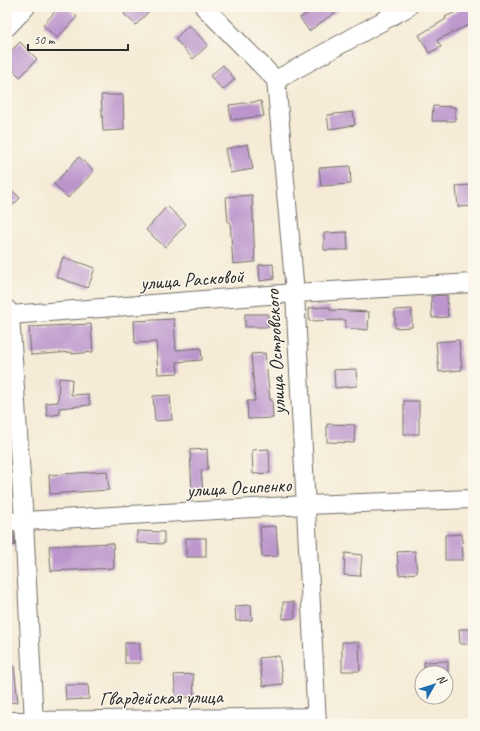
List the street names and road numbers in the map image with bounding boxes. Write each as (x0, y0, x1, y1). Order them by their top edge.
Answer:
street label: улица Расковой (139, 263, 246, 296)
street label: улица Островского (260, 288, 291, 416)
street label: улица Осипенко (185, 472, 293, 503)
street label: Гвардейская улица (99, 684, 225, 711)

